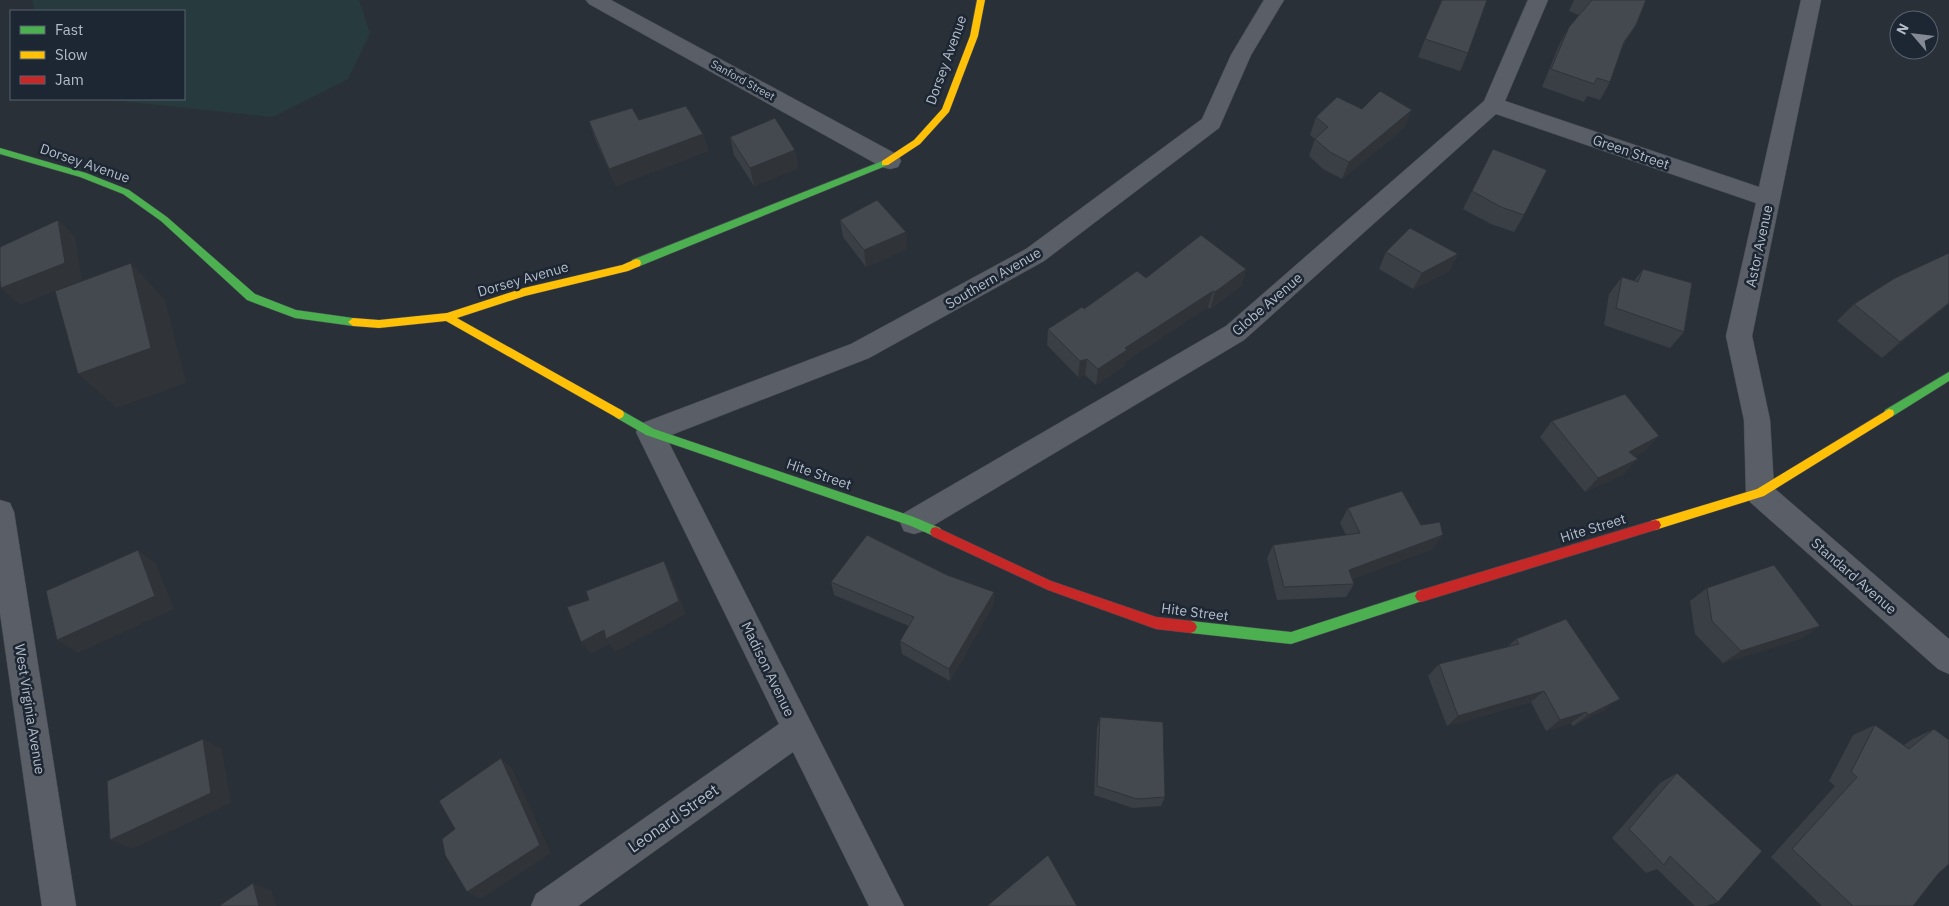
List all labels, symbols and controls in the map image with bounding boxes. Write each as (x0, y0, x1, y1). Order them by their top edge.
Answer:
legend (10, 10, 185, 100)
north arrow (1889, 10, 1939, 60)
street label: Dorsey Avenue (921, 13, 971, 107)
text: Fast (55, 20, 83, 39)
text: N (1892, 20, 1913, 38)
text: Slow (55, 45, 88, 64)
street label: Sanford Street (708, 57, 778, 103)
text: Jam (55, 70, 84, 89)
street label: Green Street (1590, 130, 1672, 174)
street label: Dorsey Avenue (38, 139, 133, 187)
street label: Astor Avenue (1742, 203, 1777, 289)
street label: Southern Avenue (942, 243, 1044, 313)
street label: Dorsey Avenue (475, 257, 571, 301)
street label: Globe Avenue (1228, 268, 1306, 339)
street label: Hite Street (784, 454, 854, 494)
street label: Hite Street (1558, 509, 1628, 546)
street label: Standard Avenue (1808, 534, 1901, 618)
street label: Hite Street (1160, 599, 1230, 625)
street label: Madison Avenue (737, 619, 799, 720)
street label: West Virginia Avenue (11, 643, 49, 776)
street label: Leonard Street (624, 779, 722, 857)

